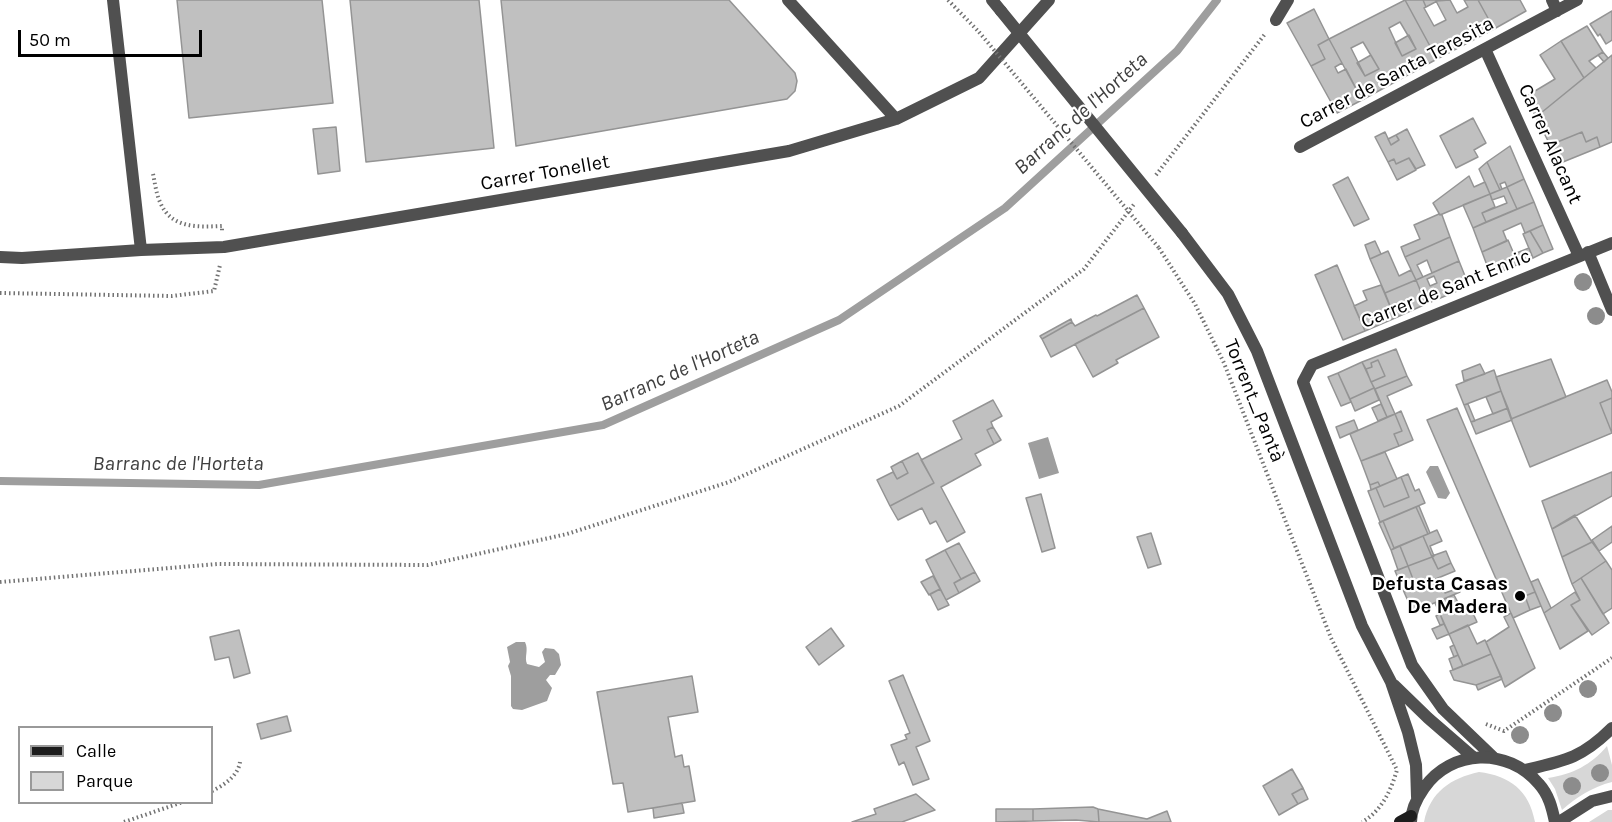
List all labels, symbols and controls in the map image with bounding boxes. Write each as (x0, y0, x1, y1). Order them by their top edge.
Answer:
street label: Carrer de Santa Teresita (1296, 12, 1498, 134)
scale bar (21, 18, 206, 56)
text: 50 m (29, 29, 71, 51)
water label: Barranc de l'Horteta (1009, 47, 1153, 181)
street label: Carrer Alacant (1513, 80, 1587, 208)
street label: Carrer Tonellet (479, 150, 611, 196)
street label: Carrer de Sant Enric (1358, 244, 1534, 334)
water label: Barranc de l'Horteta (597, 325, 763, 417)
street label: Torrent_Pantà (1218, 336, 1290, 466)
water label: Barranc de l'Horteta (93, 451, 263, 477)
place label: Defusta Casas De Madera (1371, 572, 1508, 619)
marker: Defusta Casas De Madera (1513, 589, 1527, 603)
legend (18, 726, 213, 804)
text: Calle (76, 740, 116, 762)
text: Parque (76, 770, 133, 792)

